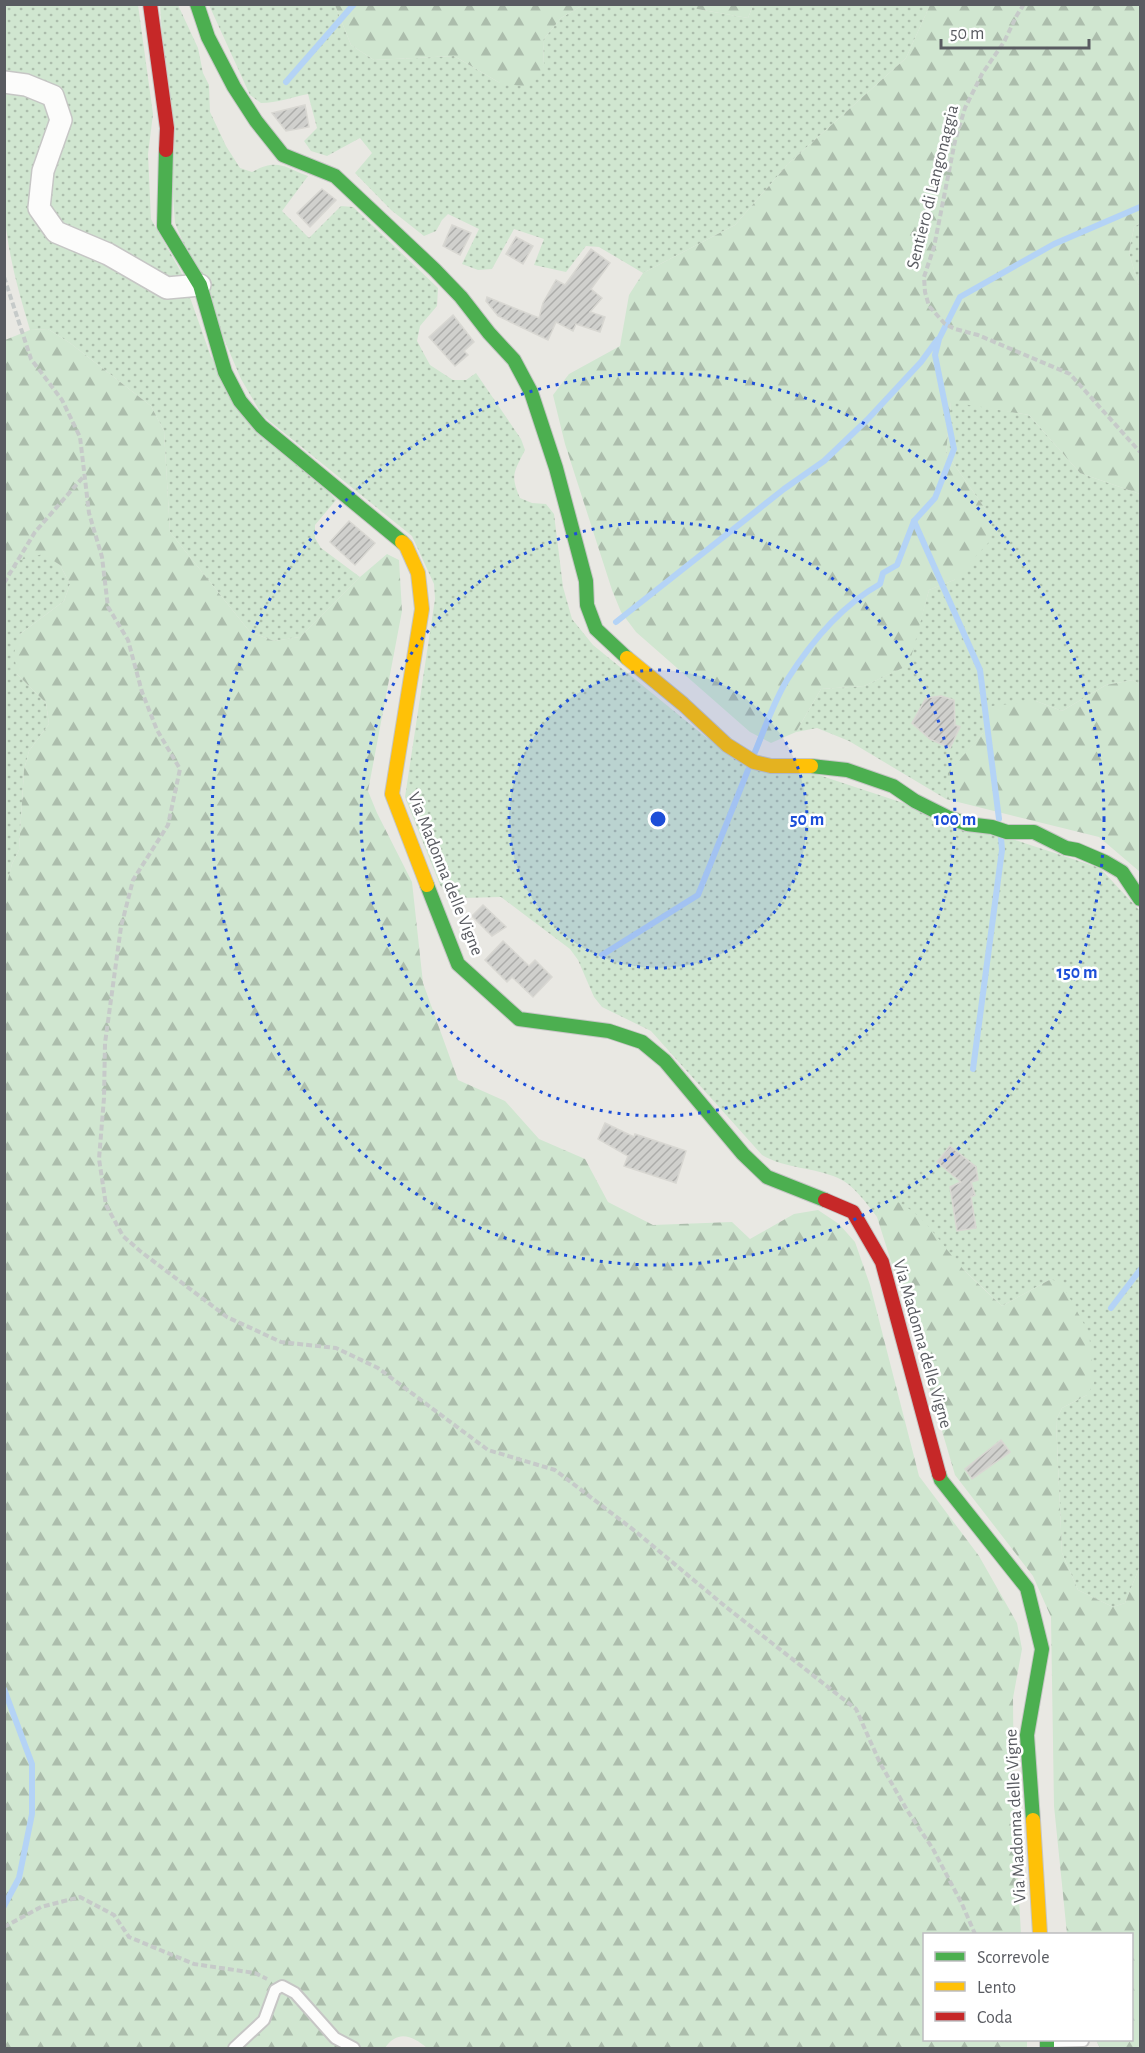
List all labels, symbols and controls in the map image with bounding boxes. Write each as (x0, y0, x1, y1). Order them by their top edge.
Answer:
scale bar (941, 12, 1090, 50)
text: 50 m (950, 25, 984, 43)
street label: Sentiero di Langonaggia (904, 103, 962, 271)
street label: Via Madonna delle Vigne (404, 790, 486, 958)
centre of rings (648, 809, 668, 829)
text: 50 m (790, 811, 824, 829)
text: 100 m (934, 811, 976, 829)
text: 150 m (1057, 964, 1097, 982)
street label: Via Madonna delle Vigne (889, 1258, 955, 1430)
street label: Via Madonna delle Vigne (1002, 1728, 1030, 1904)
legend (923, 1933, 1133, 2041)
text: Scorrevole (977, 1949, 1050, 1967)
text: Lento (977, 1979, 1016, 1997)
text: Coda (977, 2009, 1012, 2027)

